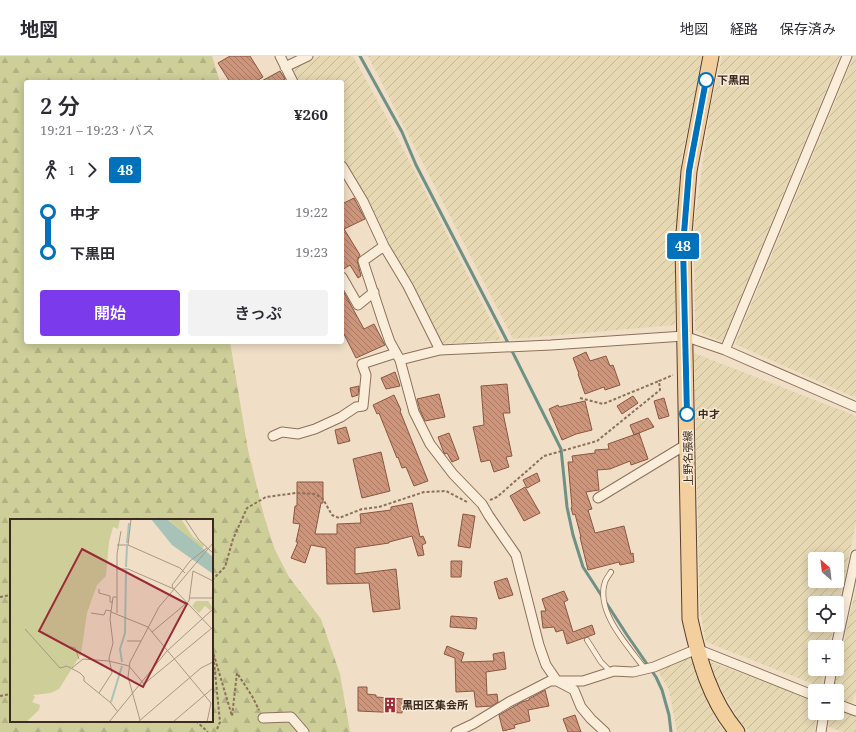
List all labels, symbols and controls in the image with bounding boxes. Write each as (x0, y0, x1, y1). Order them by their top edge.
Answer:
text: 地図 (20, 16, 58, 42)
text: 地図 (680, 19, 708, 38)
text: 経路 (730, 19, 758, 38)
text: 保存済み (780, 19, 836, 38)
marker: 下黒田 (698, 72, 714, 88)
place label: 下黒田 (717, 72, 750, 87)
text: 2 分 (40, 90, 80, 120)
text: ¥260 (294, 104, 328, 124)
text: 19:21 – 19:23 · バス (40, 121, 155, 139)
icon: walk (40, 159, 62, 181)
icon: forward (81, 159, 103, 181)
text: 48 (117, 160, 133, 179)
text: 1 (68, 161, 75, 179)
text: 中才 (70, 203, 100, 223)
text: 19:22 (295, 203, 328, 221)
line badge: 48 (665, 233, 701, 259)
text: 48 (675, 236, 691, 255)
text: 下黒田 (70, 243, 115, 263)
text: 19:23 (295, 243, 328, 261)
button: 開始 (40, 290, 180, 336)
button: きっぷ (188, 290, 328, 336)
marker: 中才 (679, 406, 695, 422)
place label: 中才 (698, 406, 720, 421)
street label: 上野名張線 (680, 430, 695, 486)
inset map (10, 519, 213, 722)
north arrow (808, 552, 844, 588)
map controls (808, 552, 844, 720)
button: locate (808, 596, 844, 632)
button: + (808, 640, 844, 676)
button: − (808, 684, 844, 720)
building icon: 黒田区集会所 (381, 696, 399, 714)
place label: 黒田区集会所 (402, 697, 468, 712)

